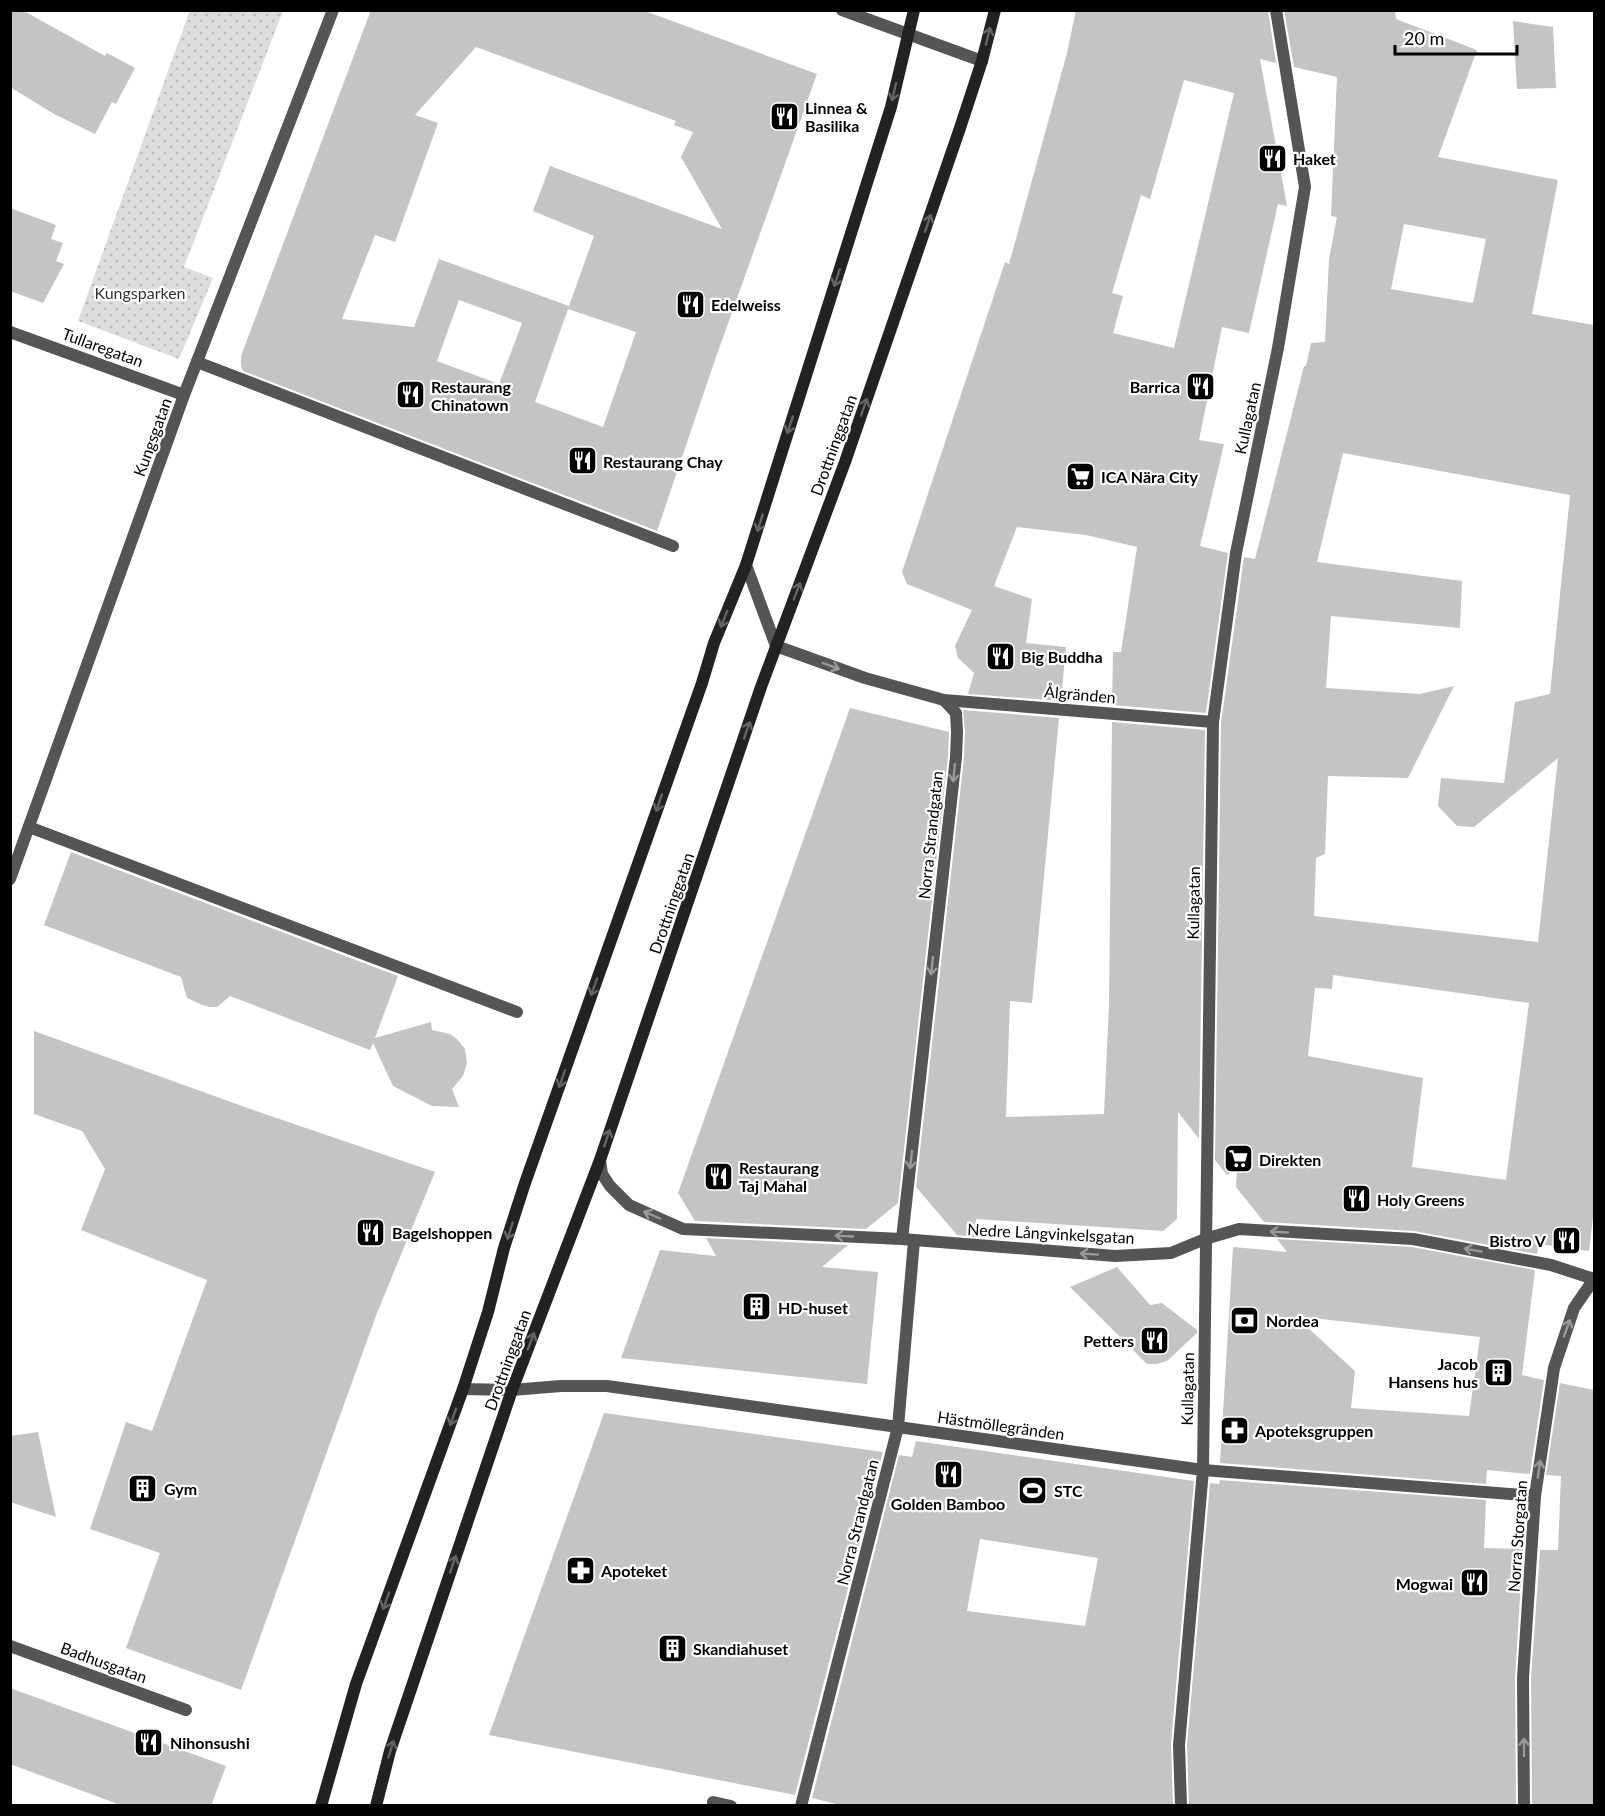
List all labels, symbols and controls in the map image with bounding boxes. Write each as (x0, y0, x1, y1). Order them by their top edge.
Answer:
scale bar (1395, 18, 1516, 56)
one-way arrow (983, 27, 995, 46)
text: 20 m (1404, 27, 1444, 49)
one-way arrow (888, 82, 900, 101)
place label: Linnea & Basilika (805, 98, 868, 135)
restaurant icon: Linnea & Basilika (768, 100, 800, 132)
restaurant icon: Haket (1256, 142, 1288, 174)
place label: Haket (1293, 149, 1336, 168)
one-way arrow (923, 214, 934, 232)
one-way arrow (831, 268, 842, 287)
park label: Kungsparken (94, 283, 186, 302)
restaurant icon: Edelweiss (674, 288, 706, 320)
place label: Edelweiss (711, 295, 781, 314)
street label: Tullaregatan (60, 324, 146, 370)
restaurant icon: Barrica (1185, 370, 1217, 402)
place label: Restaurang Chinatown (431, 377, 511, 414)
place label: Barrica (1130, 377, 1180, 396)
restaurant icon: Restaurang Chinatown (394, 379, 426, 411)
street label: Kullagatan (1230, 380, 1264, 456)
street label: Drottninggatan (806, 392, 860, 498)
street label: Kungsgatan (129, 395, 175, 479)
one-way arrow (860, 398, 871, 417)
one-way arrow (784, 415, 795, 434)
restaurant icon: Restaurang Chay (566, 445, 598, 477)
place label: Restaurang Chay (603, 452, 723, 471)
supermarket icon: ICA Nära City (1064, 460, 1096, 492)
place label: ICA Nära City (1101, 467, 1199, 486)
one-way arrow (753, 513, 764, 532)
one-way arrow (792, 583, 803, 601)
one-way arrow (718, 610, 729, 628)
restaurant icon: Big Buddha (984, 640, 1016, 672)
place label: Big Buddha (1021, 647, 1103, 666)
one-way arrow (821, 661, 840, 672)
street label: Ålgränden (1043, 681, 1117, 707)
one-way arrow (742, 721, 753, 740)
one-way arrow (948, 762, 959, 782)
street label: Norra Strandgatan (914, 770, 946, 900)
one-way arrow (653, 793, 664, 812)
street label: Drottninggatan (645, 850, 697, 956)
street label: Kullagatan (1183, 866, 1203, 940)
one-way arrow (926, 956, 937, 976)
one-way arrow (588, 977, 599, 996)
one-way arrow (556, 1069, 567, 1087)
one-way arrow (602, 1129, 613, 1148)
supermarket icon: Direkten (1222, 1143, 1254, 1175)
one-way arrow (905, 1150, 916, 1170)
place label: Direkten (1259, 1150, 1321, 1169)
place label: Restaurang Taj Mahal (739, 1158, 819, 1195)
restaurant icon: Restaurang Taj Mahal (702, 1160, 734, 1192)
restaurant icon: Holy Greens (1340, 1183, 1372, 1215)
place label: Holy Greens (1377, 1190, 1465, 1209)
one-way arrow (643, 1209, 661, 1220)
restaurant icon: Bagelshoppen (355, 1216, 387, 1248)
street label: Nedre Långvinkelsgatan (967, 1219, 1135, 1247)
one-way arrow (504, 1221, 515, 1240)
place label: Bagelshoppen (392, 1223, 492, 1242)
restaurant icon: Bistro V (1551, 1224, 1583, 1256)
one-way arrow (1270, 1226, 1290, 1237)
one-way arrow (834, 1231, 854, 1242)
place label: Bistro V (1489, 1231, 1547, 1250)
one-way arrow (1464, 1245, 1483, 1256)
one-way arrow (1079, 1248, 1099, 1259)
building icon: HD-huset (741, 1291, 773, 1323)
place label: HD-huset (778, 1298, 848, 1317)
bank icon: Nordea (1229, 1304, 1261, 1336)
street label: Drottninggatan (480, 1307, 534, 1413)
place label: Nordea (1266, 1311, 1319, 1330)
one-way arrow (1563, 1319, 1574, 1338)
restaurant icon: Petters (1139, 1324, 1171, 1356)
place label: Petters (1083, 1331, 1134, 1350)
one-way arrow (527, 1332, 538, 1350)
street label: Kullagatan (1177, 1352, 1197, 1426)
place label: Jacob Hansens hus (1388, 1354, 1478, 1391)
building icon: Jacob Hansens hus (1483, 1356, 1515, 1388)
street label: Hästmöllegränden (936, 1407, 1066, 1443)
one-way arrow (446, 1408, 457, 1426)
pharmacy icon: Apoteksgruppen (1218, 1414, 1250, 1446)
place label: Apoteksgruppen (1254, 1421, 1373, 1440)
street label: Norra Strandgatan (832, 1457, 882, 1587)
restaurant icon: Golden Bamboo (932, 1459, 964, 1491)
one-way arrow (1533, 1459, 1544, 1479)
building icon: Gym (127, 1472, 159, 1504)
sports icon: STC (1017, 1474, 1049, 1506)
place label: Gym (164, 1479, 197, 1498)
street label: Norra Storgatan (1504, 1479, 1530, 1593)
place label: STC (1054, 1481, 1083, 1500)
place label: Golden Bamboo (891, 1494, 1005, 1513)
pharmacy icon: Apoteket (564, 1554, 596, 1586)
one-way arrow (449, 1555, 460, 1574)
place label: Apoteket (600, 1561, 667, 1580)
restaurant icon: Mogwai (1458, 1567, 1490, 1599)
place label: Mogwai (1396, 1574, 1453, 1593)
one-way arrow (380, 1591, 391, 1610)
building icon: Skandiahuset (656, 1632, 688, 1664)
street label: Badhusgatan (58, 1638, 150, 1686)
place label: Skandiahuset (693, 1639, 788, 1658)
restaurant icon: Nihonsushi (133, 1726, 165, 1758)
place label: Nihonsushi (170, 1733, 250, 1752)
one-way arrow (1518, 1738, 1530, 1758)
one-way arrow (386, 1740, 397, 1759)

